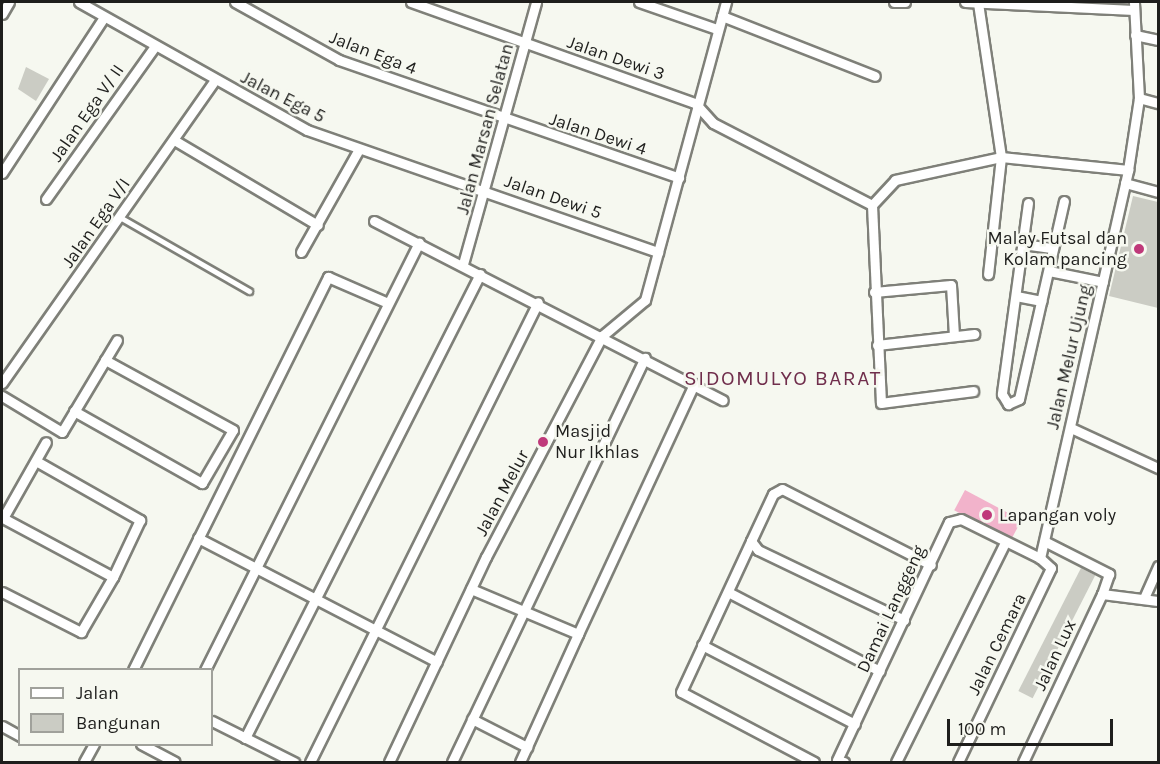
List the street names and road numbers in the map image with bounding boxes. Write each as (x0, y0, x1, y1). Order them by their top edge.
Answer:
street label: Jalan Ega 4 (326, 26, 420, 80)
street label: Jalan Dewi 3 (564, 31, 668, 85)
street label: Jalan Marsan Selatan (452, 41, 518, 217)
street label: Jalan Ega V/ II (45, 60, 129, 166)
street label: Jalan Ega 5 (237, 67, 329, 127)
street label: Jalan Dewi 4 (547, 108, 649, 160)
street label: Jalan Dewi 5 (502, 170, 604, 224)
street label: Jalan Ega V/I (57, 174, 135, 272)
street label: Jalan Melur Ujung (1042, 283, 1096, 431)
street label: Jalan Melur (470, 446, 534, 540)
street label: Damai Langgeng (852, 542, 930, 676)
street label: Jalan Cemara (963, 590, 1031, 698)
street label: Jalan Lux (1029, 616, 1081, 694)

